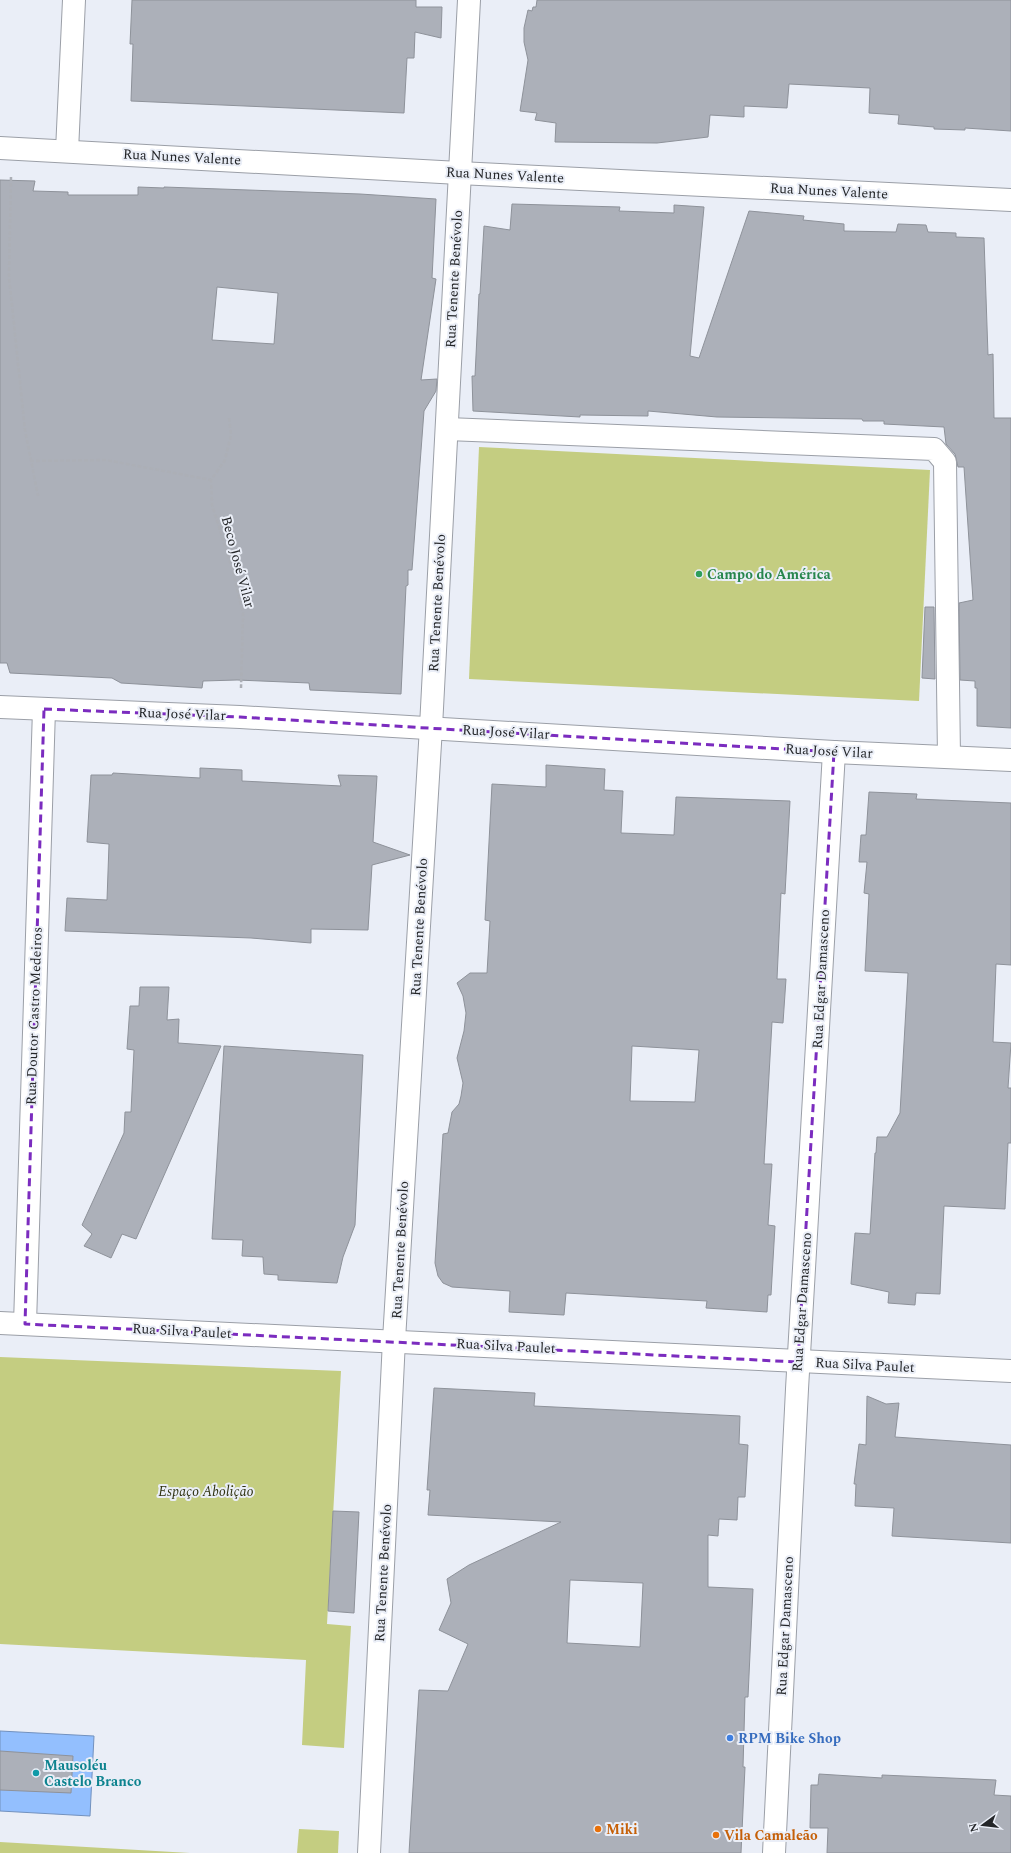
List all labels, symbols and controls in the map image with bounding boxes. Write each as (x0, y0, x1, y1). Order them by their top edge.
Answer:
street label: Rua Nunes Valente (122, 143, 242, 171)
street label: Rua Nunes Valente (445, 161, 565, 189)
street label: Rua Nunes Valente (769, 177, 889, 205)
street label: Rua Tenente Benévolo (440, 209, 468, 349)
street label: Beco José Vilar (216, 514, 260, 611)
street label: Rua Tenente Benévolo (423, 533, 451, 673)
place label: Campo do América (707, 564, 831, 585)
marker: Campo do América (694, 569, 704, 579)
street label: Rua José Vilar (138, 702, 227, 726)
street label: Rua José Vilar (462, 719, 551, 745)
street label: Rua José Vilar (785, 738, 874, 764)
street label: Rua Tenente Benévolo (405, 857, 433, 997)
street label: Rua Edgar Damasceno (807, 909, 835, 1049)
street label: Rua Doutor Castro Medeiros (20, 927, 48, 1105)
street label: Rua Tenente Benévolo (386, 1180, 414, 1320)
street label: Rua Edgar Damasceno (787, 1232, 817, 1372)
street label: Rua Silva Paulet (132, 1318, 232, 1344)
street label: Rua Silva Paulet (456, 1333, 556, 1359)
street label: Rua Silva Paulet (815, 1352, 915, 1378)
park label: Espaço Abolição (158, 1481, 254, 1502)
street label: Rua Tenente Benévolo (369, 1503, 397, 1643)
street label: Rua Edgar Damasceno (771, 1556, 799, 1696)
place label: RPM Bike Shop (738, 1728, 841, 1749)
marker: RPM Bike Shop (725, 1733, 735, 1743)
place label: Mausoléu Castelo Branco (44, 1755, 142, 1792)
marker: Mausoléu Castelo Branco (31, 1768, 41, 1778)
north arrow (963, 1805, 1003, 1845)
place label: Miki (606, 1819, 638, 1840)
text: N (964, 1821, 983, 1834)
marker: Miki (593, 1824, 603, 1834)
place label: Vila Camaleão (724, 1825, 818, 1846)
marker: Vila Camaleão (711, 1830, 721, 1840)

